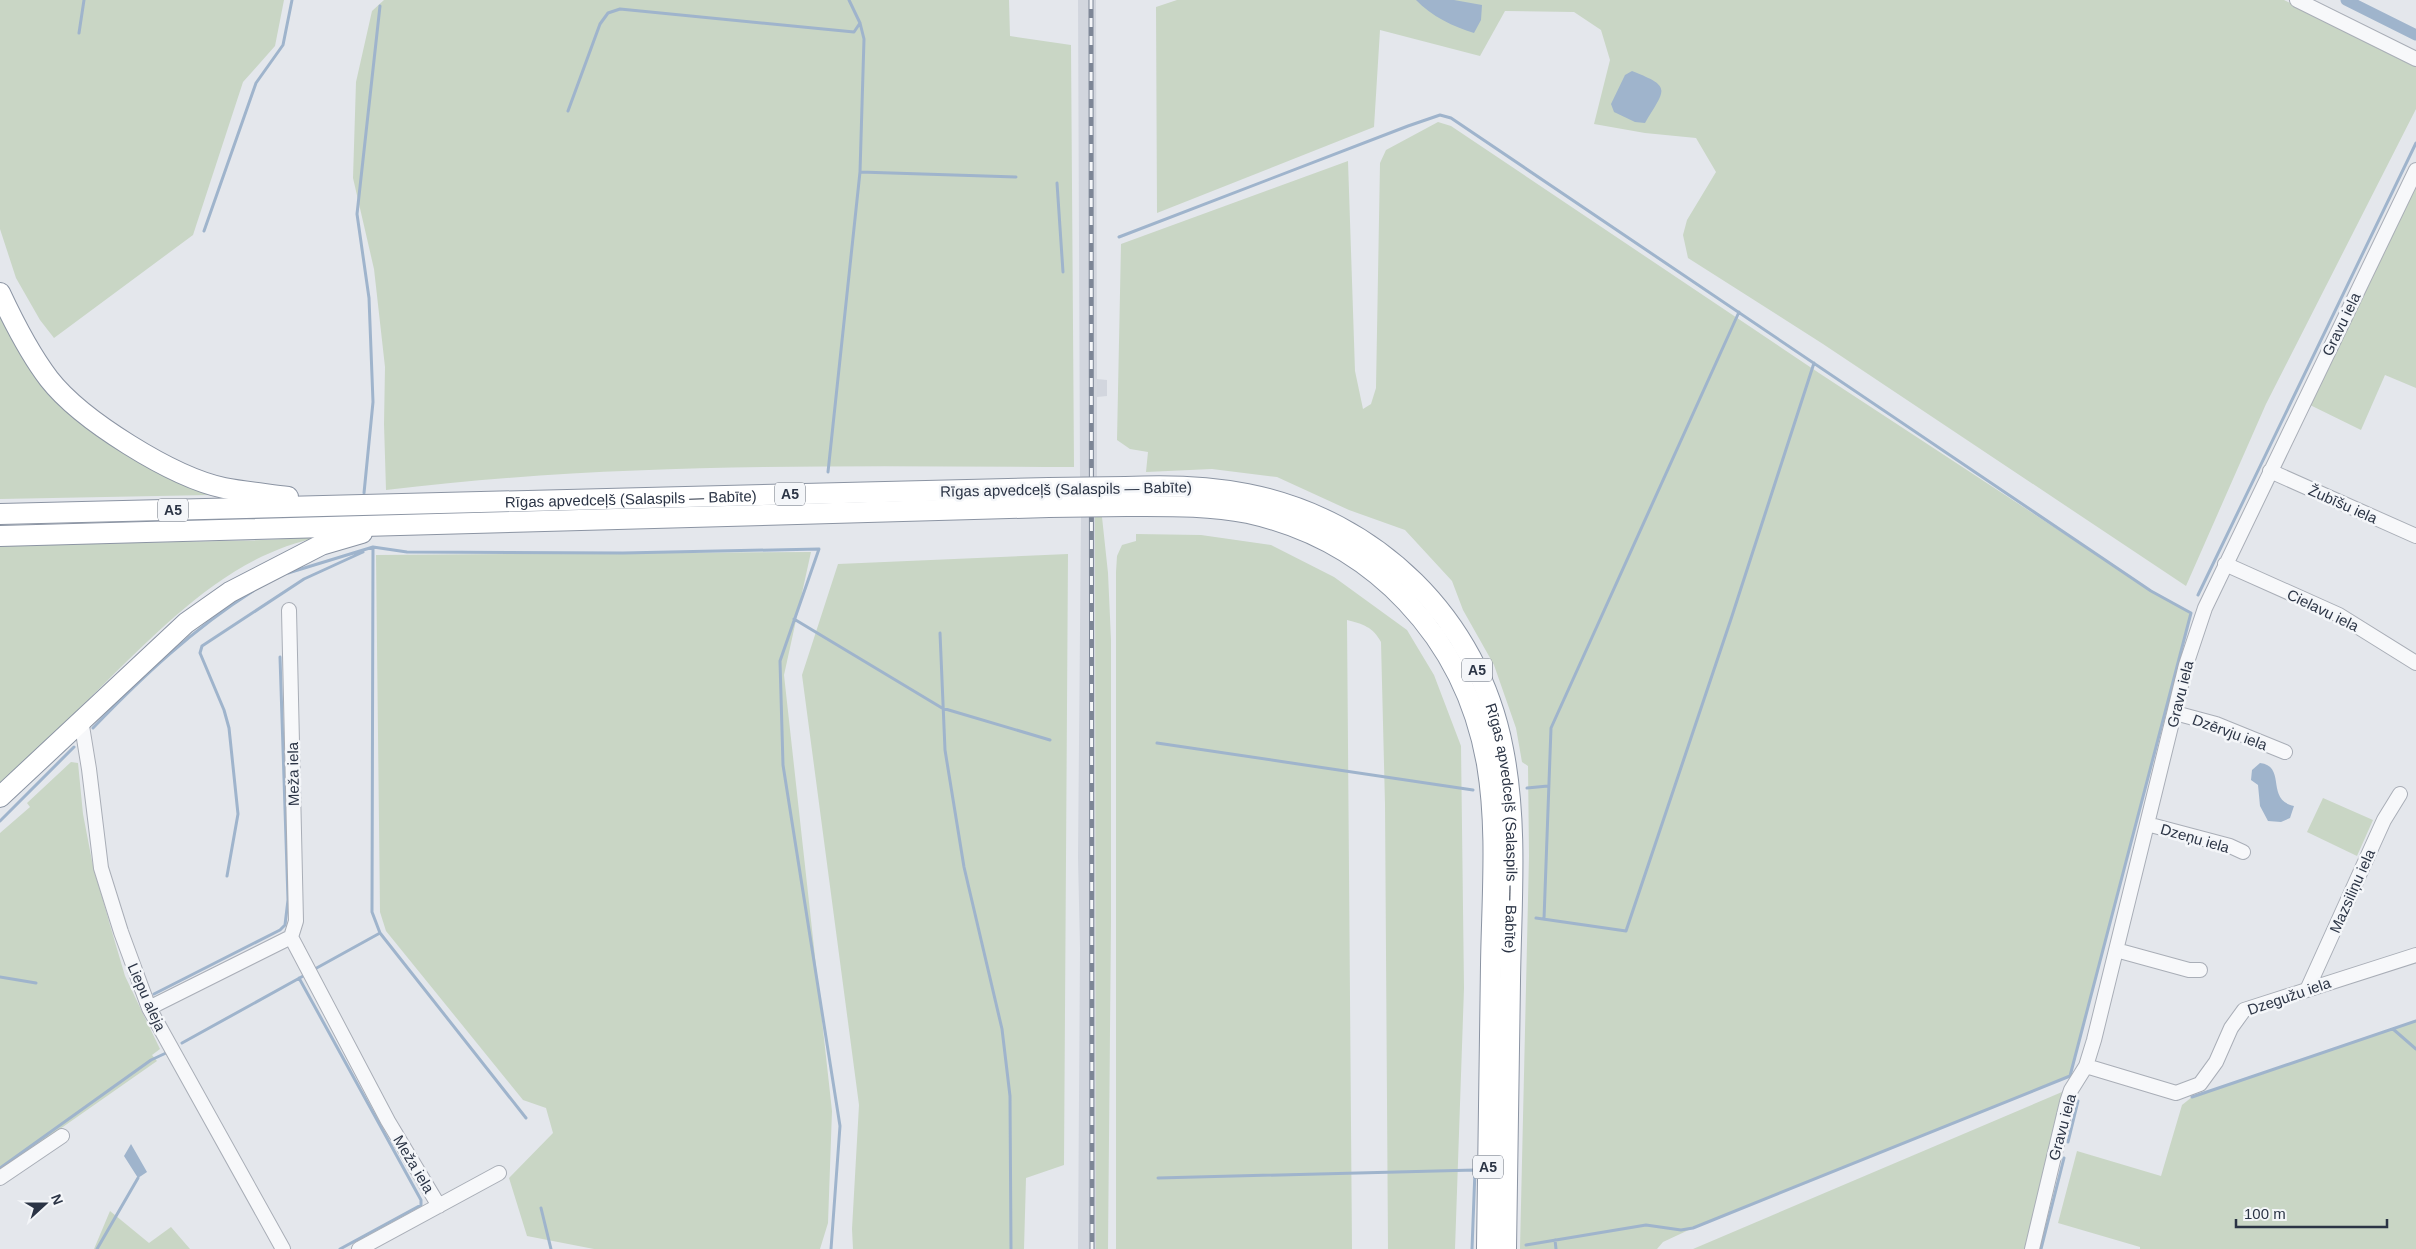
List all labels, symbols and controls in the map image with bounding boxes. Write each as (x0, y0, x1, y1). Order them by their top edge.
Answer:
street label: Gravu iela (2318, 289, 2364, 358)
street label: Rīgas apvedceļš (Salaspils — Babīte) (940, 478, 1192, 500)
street label: Žubīšu iela (2306, 481, 2381, 527)
road number: A5 (775, 482, 805, 506)
street label: Rīgas apvedceļš (Salaspils — Babīte) (505, 487, 757, 510)
road number: A5 (158, 498, 188, 522)
street label: Cielavu iela (2284, 585, 2362, 635)
road number: A5 (1462, 658, 1492, 682)
street label: Gravu iela (2163, 658, 2197, 729)
street label: Rīgas apvedceļš (Salaspils — Babīte) (1483, 701, 1521, 954)
street label: Dzērvju iela (2190, 711, 2270, 754)
street label: Meža iela (284, 741, 302, 806)
street label: Dzeņu iela (2159, 820, 2232, 856)
street label: Mazsiliņu iela (2326, 846, 2378, 936)
street label: Liepu aleja (124, 960, 170, 1034)
street label: Dzegužu iela (2245, 974, 2333, 1018)
street label: Gravu iela (2045, 1091, 2079, 1162)
street label: Meža iela (390, 1132, 438, 1196)
road number: A5 (1473, 1156, 1503, 1178)
north arrow (20, 1179, 70, 1229)
text: N (48, 1192, 66, 1207)
scale bar (2236, 1196, 2387, 1228)
text: 100 m (2244, 1205, 2286, 1222)

